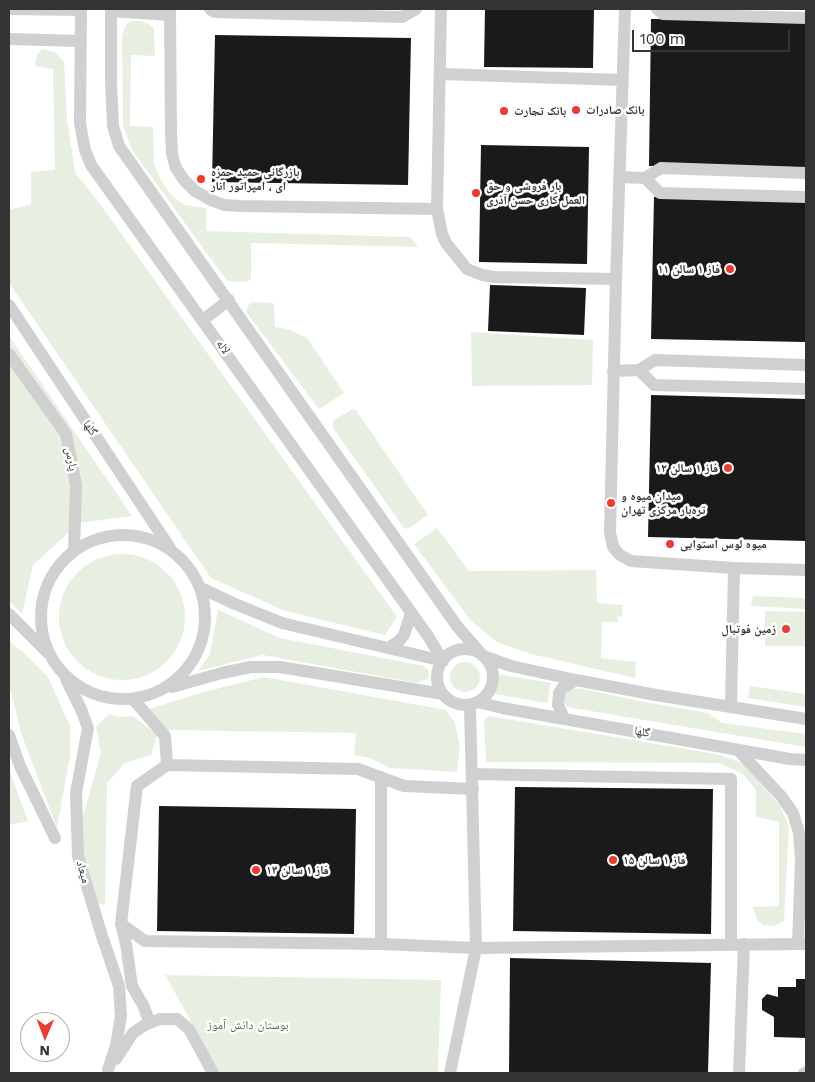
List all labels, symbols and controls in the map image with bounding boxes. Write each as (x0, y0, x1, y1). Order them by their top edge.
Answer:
scale bar (635, 20, 792, 52)
text: 100 m (640, 30, 684, 48)
place label: بانک صادرات (586, 103, 645, 117)
place label: بانک تجارت (514, 104, 566, 118)
marker: بانک صادرات (570, 104, 582, 116)
marker: بانک تجارت (498, 105, 510, 117)
place label: بازرگانی حمید حمزه ای ، امپراتور انار (211, 165, 299, 193)
marker: بازرگانی حمید حمزه ای ، امپراتور انار (195, 173, 207, 185)
place label: بار فروشی و حق العمل کاری حسن آذری (486, 179, 585, 207)
marker: بار فروشی و حق العمل کاری حسن آذری (470, 187, 482, 199)
place label: فاز ۱ سالن ۱۱ (657, 262, 720, 276)
marker: فاز ۱ سالن ۱۱ (724, 263, 736, 275)
street label: لاله (213, 337, 233, 357)
street label: گلها (80, 418, 100, 438)
street label: پارس (62, 446, 80, 472)
place label: فاز ۱ سالن ۱۲ (655, 461, 718, 475)
marker: فاز ۱ سالن ۱۲ (722, 462, 734, 474)
place label: میدان میوه و تره‌بار مرکزی تهران (621, 489, 705, 517)
marker: میدان میوه و تره‌بار مرکزی تهران (605, 497, 617, 509)
place label: میوه لوس استوایی (680, 537, 767, 551)
marker: میوه لوس استوایی (664, 538, 676, 550)
place label: زمین فوتبال (721, 622, 776, 636)
marker: زمین فوتبال (780, 623, 792, 635)
street label: گلها (633, 724, 651, 740)
place label: فاز ۱ سالن ۱۵ (623, 853, 686, 867)
marker: فاز ۱ سالن ۱۵ (607, 854, 619, 866)
street label: میعاد (73, 859, 93, 885)
place label: فاز ۱ سالن ۱۳ (266, 863, 329, 877)
marker: فاز ۱ سالن ۱۳ (250, 864, 262, 876)
north arrow (20, 1012, 70, 1062)
park label: بوستان دانش آموز (207, 1018, 289, 1032)
text: N (39, 1043, 50, 1059)

